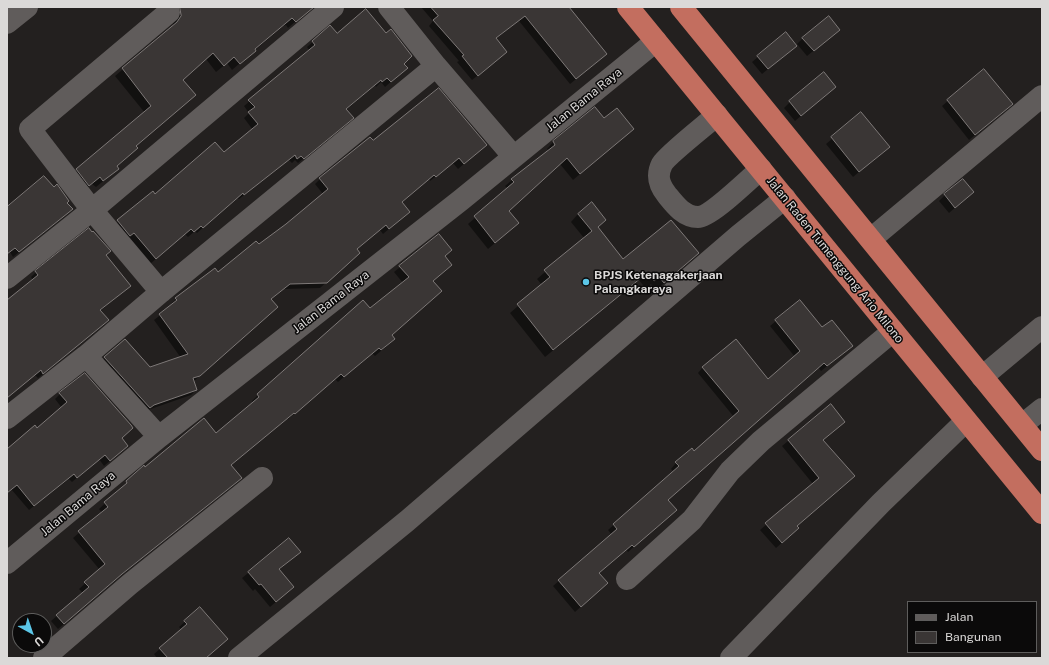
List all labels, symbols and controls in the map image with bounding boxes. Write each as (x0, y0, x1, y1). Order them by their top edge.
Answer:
street label: Jalan Bama Raya (543, 65, 625, 135)
street label: Jalan Raden Tumenggung Ario Milono (763, 174, 907, 346)
street label: Jalan Bama Raya (290, 268, 372, 336)
place label: BPJS Ketenagakerjaan Palangkaraya (594, 268, 723, 296)
marker: BPJS Ketenagakerjaan Palangkaraya (581, 277, 591, 287)
street label: Jalan Bama Raya (38, 469, 118, 539)
legend (907, 601, 1037, 653)
text: Jalan (945, 610, 973, 624)
north arrow (12, 613, 52, 653)
text: Bangunan (945, 630, 1001, 644)
text: U (32, 634, 46, 649)

